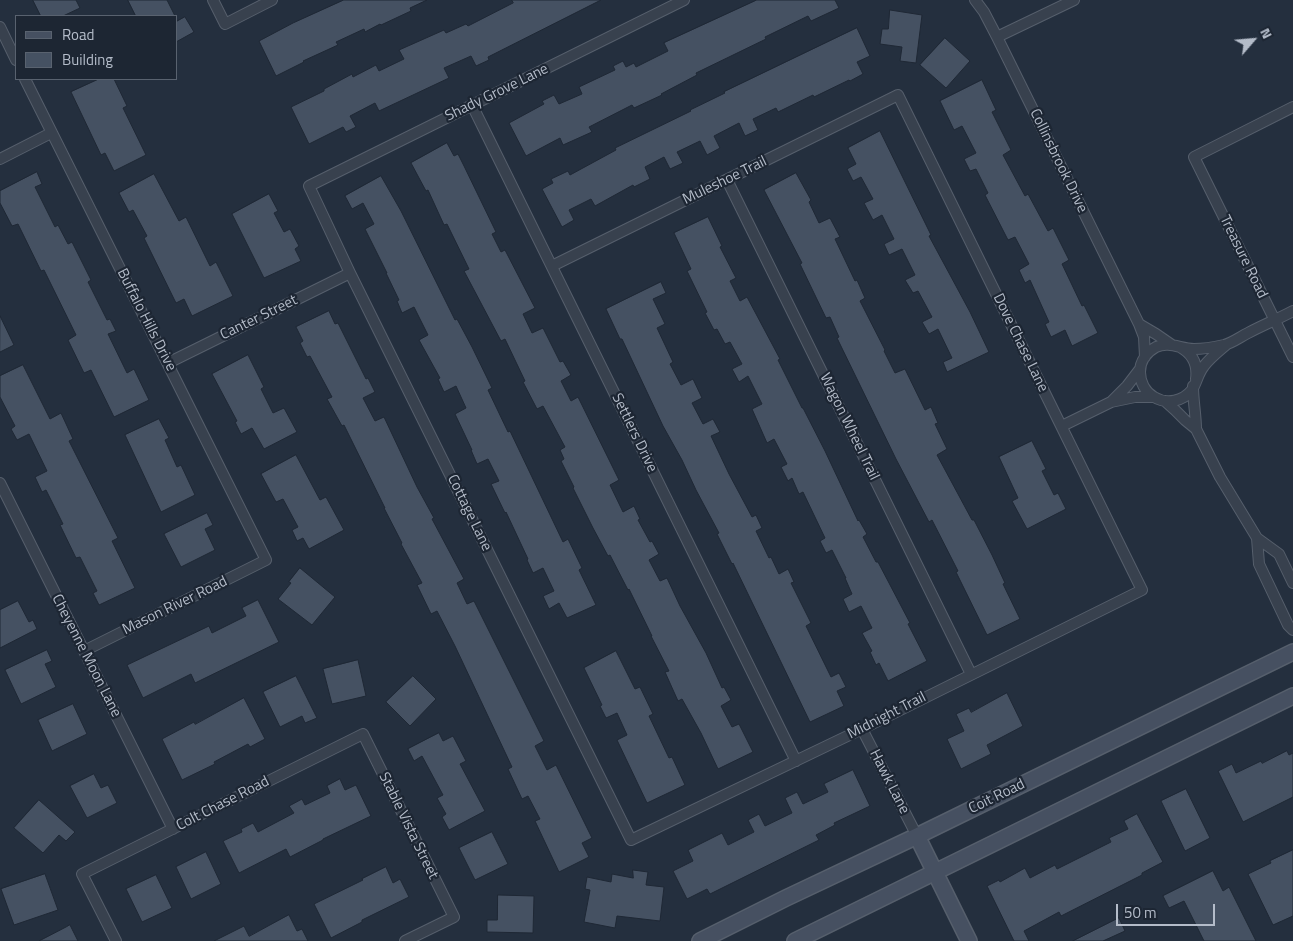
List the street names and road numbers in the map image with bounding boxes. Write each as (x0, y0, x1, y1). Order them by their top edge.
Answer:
street label: Shady Grove Lane (442, 60, 552, 126)
street label: Collinsbrook Drive (1025, 106, 1091, 216)
street label: Muleshoe Trail (680, 153, 770, 209)
street label: Treasure Road (1215, 213, 1271, 301)
street label: Buffalo Hills Drive (112, 266, 180, 374)
street label: Dove Chase Lane (988, 291, 1052, 395)
street label: Canter Street (217, 292, 301, 344)
street label: Wagon Wheel Trail (815, 371, 883, 483)
street label: Settlers Drive (607, 391, 661, 475)
street label: Cottage Lane (443, 472, 495, 554)
street label: Mason River Road (120, 573, 230, 639)
street label: Cheyenne Moon Lane (47, 592, 125, 720)
street label: Midnight Trail (845, 689, 929, 743)
street label: Hawk Lane (865, 747, 913, 817)
street label: Stable Vista Street (374, 770, 442, 882)
street label: Colt Chase Road (173, 773, 273, 835)
street label: Coit Road (966, 776, 1028, 818)

